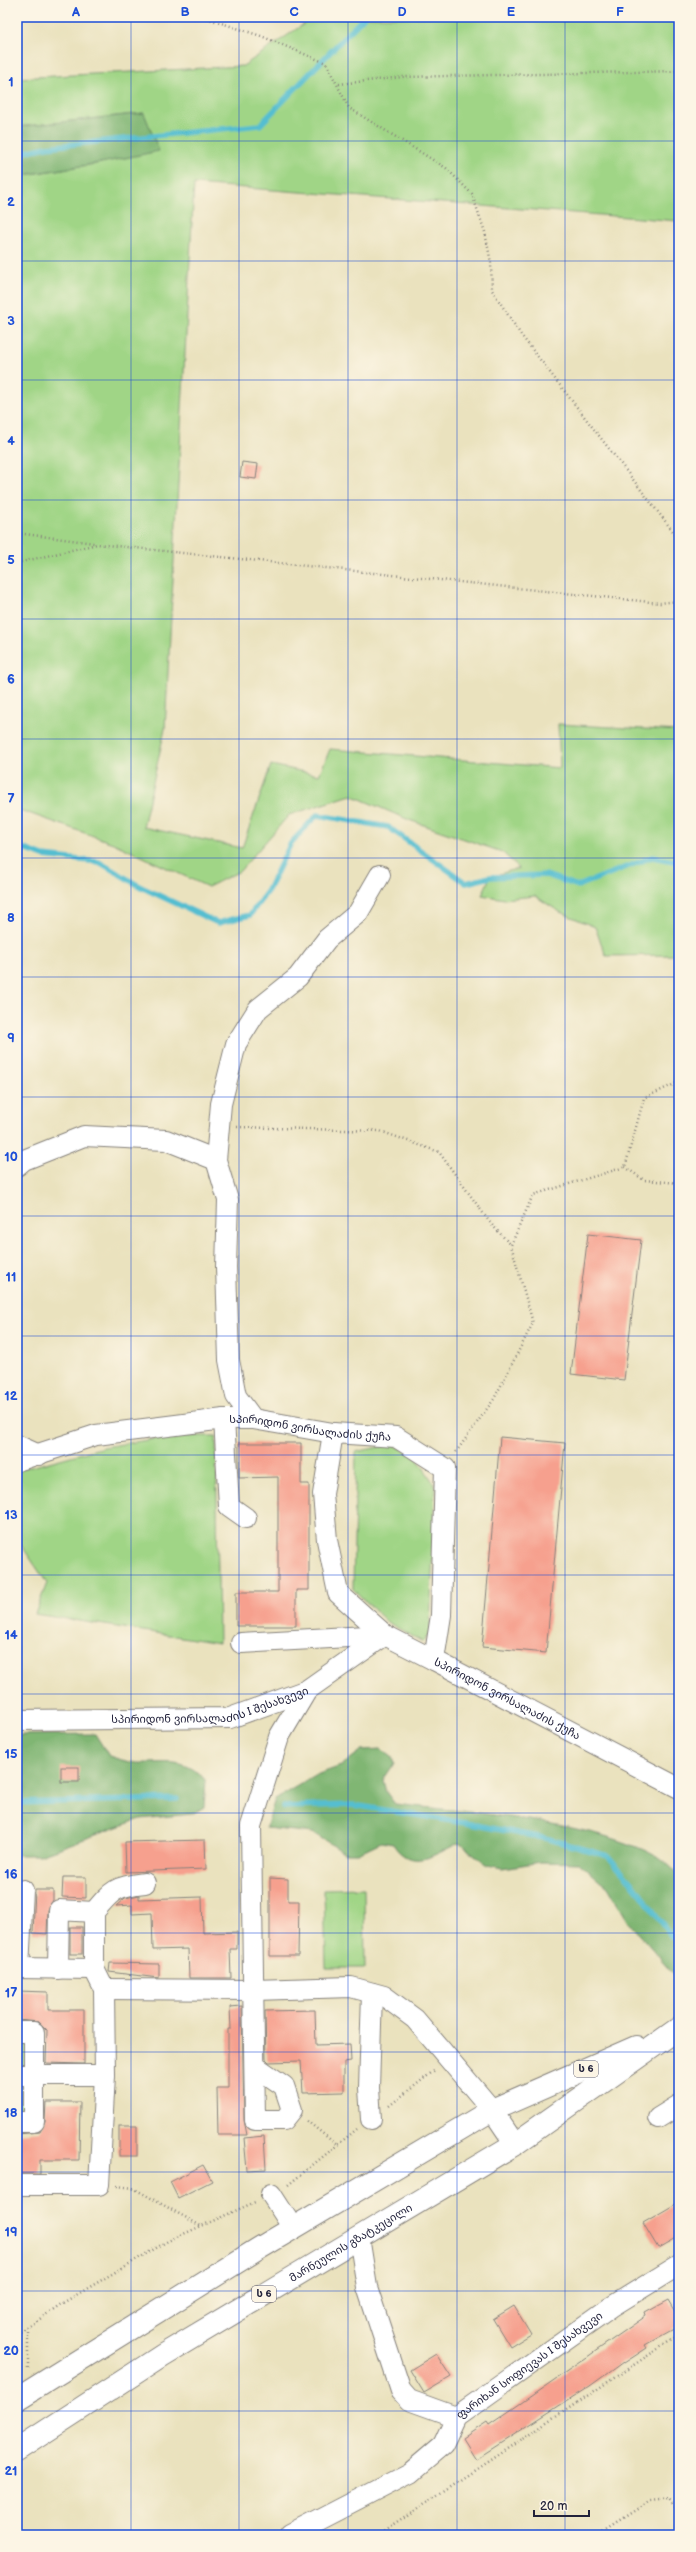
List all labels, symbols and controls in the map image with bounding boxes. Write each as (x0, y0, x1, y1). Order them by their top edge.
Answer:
text: A (71, 4, 80, 20)
text: B (180, 4, 190, 20)
text: C (289, 4, 299, 20)
text: D (397, 4, 407, 20)
text: E (507, 4, 516, 20)
text: F (616, 4, 624, 20)
text: 1 (8, 74, 14, 90)
text: 2 (7, 194, 15, 210)
text: 3 (7, 313, 15, 329)
text: 4 (7, 433, 15, 449)
text: 5 (7, 552, 15, 568)
text: 6 (7, 671, 15, 687)
text: 7 (7, 791, 15, 807)
text: 8 (7, 910, 15, 926)
text: 9 (7, 1030, 15, 1046)
text: 10 (4, 1149, 18, 1165)
text: 11 (6, 1269, 16, 1285)
text: 12 (4, 1388, 18, 1404)
street label: სპირიდონ ვირსალაძის ქუჩა (229, 1413, 392, 1443)
text: 13 (4, 1507, 18, 1523)
text: 14 (4, 1627, 18, 1643)
street label: სპირიდონ ვირსალაძის ქუჩა (432, 1655, 583, 1742)
street label: სპირიდონ ვირსალაძის I შესახვევი (111, 1684, 310, 1726)
text: 15 (5, 1746, 18, 1762)
text: 16 (4, 1866, 18, 1882)
text: 17 (5, 1985, 17, 2001)
road number: ს 6 (574, 2061, 598, 2077)
text: 18 (4, 2105, 18, 2121)
street label: მარნეულის გზატკეცილი (287, 2201, 415, 2284)
text: 19 (4, 2224, 18, 2240)
road number: ს 6 (252, 2286, 276, 2302)
street label: ფარიხან სოფიევას I შესახვევი (454, 2309, 605, 2421)
text: 20 (3, 2343, 19, 2359)
text: 21 (5, 2463, 18, 2479)
scale bar (534, 2492, 589, 2518)
text: 20 m (540, 2499, 567, 2514)

